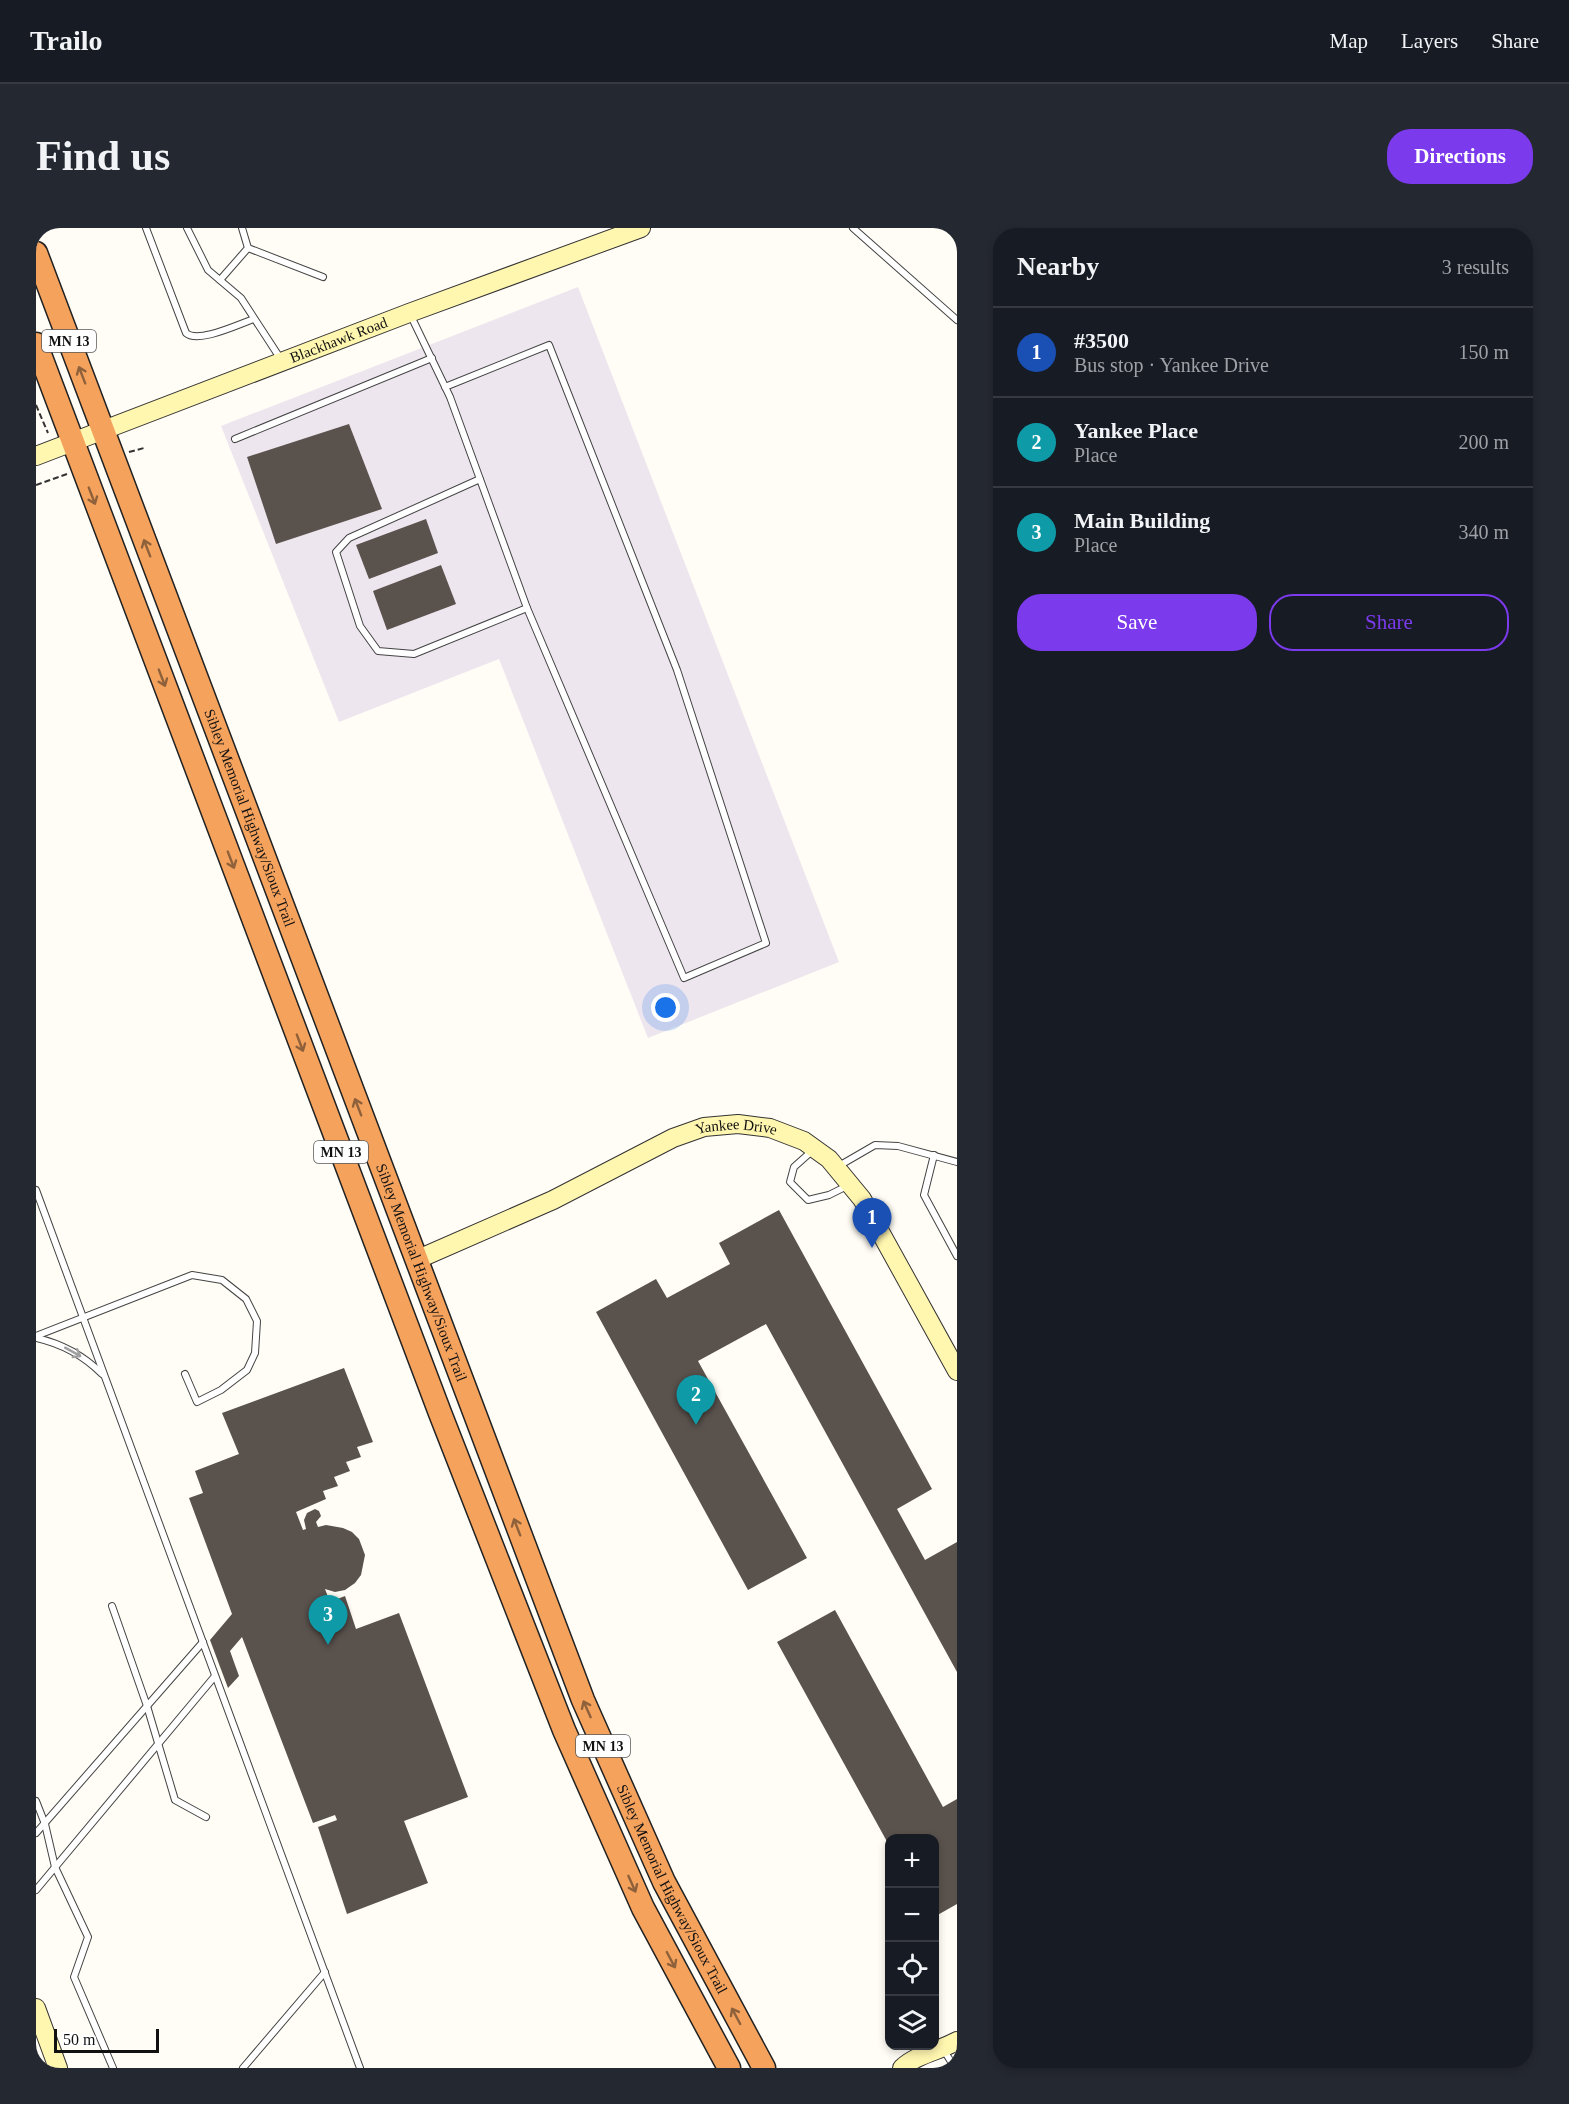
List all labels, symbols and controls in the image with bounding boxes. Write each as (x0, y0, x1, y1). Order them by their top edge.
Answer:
text: Trailo (30, 25, 103, 56)
text: Map (1330, 29, 1368, 53)
text: Layers (1401, 29, 1458, 53)
text: Share (1491, 29, 1539, 53)
button: Directions (1387, 129, 1533, 184)
text: Find us (36, 133, 170, 179)
text: Nearby (1017, 252, 1099, 281)
text: 3 results (1442, 256, 1509, 278)
street label: Blackhawk Road (288, 314, 390, 366)
text: #3500 (1074, 328, 1129, 353)
road number: MN 13 (42, 330, 96, 352)
text: 1 (1032, 341, 1042, 363)
text: 150 m (1458, 341, 1509, 363)
text: Bus stop · Yankee Drive (1074, 354, 1269, 376)
one-way arrow (75, 366, 86, 385)
text: Yankee Place (1074, 418, 1198, 443)
text: 2 (1032, 431, 1042, 453)
text: 200 m (1458, 431, 1509, 453)
text: Place (1074, 444, 1117, 466)
one-way arrow (88, 486, 99, 504)
text: Main Building (1074, 508, 1210, 533)
text: 3 (1032, 521, 1042, 543)
text: 340 m (1458, 521, 1509, 543)
text: Place (1074, 534, 1117, 556)
one-way arrow (140, 539, 151, 557)
button: Save (1017, 594, 1257, 651)
button: Share (1269, 594, 1509, 651)
one-way arrow (157, 668, 168, 687)
street label: Sibley Memorial Highway/Sioux Trail (201, 707, 298, 929)
one-way arrow (226, 851, 237, 869)
your location (651, 993, 680, 1022)
one-way arrow (295, 1033, 306, 1052)
one-way arrow (352, 1098, 363, 1117)
street label: Yankee Drive (693, 1116, 780, 1138)
road number: MN 13 (314, 1141, 368, 1163)
street label: Sibley Memorial Highway/Sioux Trail (373, 1162, 470, 1384)
pin: 1 (852, 1198, 892, 1248)
one-way arrow (64, 1347, 82, 1358)
pin: 2 (676, 1376, 716, 1425)
one-way arrow (511, 1518, 522, 1537)
pin: 3 (308, 1596, 348, 1645)
one-way arrow (581, 1700, 592, 1719)
road number: MN 13 (576, 1735, 630, 1757)
street label: Sibley Memorial Highway/Sioux Trail (614, 1782, 731, 1996)
map controls (885, 1834, 939, 2050)
button: + (885, 1834, 939, 1888)
one-way arrow (627, 1874, 638, 1892)
button: − (885, 1888, 939, 1942)
button: locate (885, 1942, 939, 1996)
one-way arrow (666, 1950, 677, 1968)
button: layers (885, 1996, 939, 2050)
one-way arrow (730, 2008, 741, 2026)
scale bar (54, 2026, 159, 2054)
text: 50 m (63, 2031, 95, 2048)

